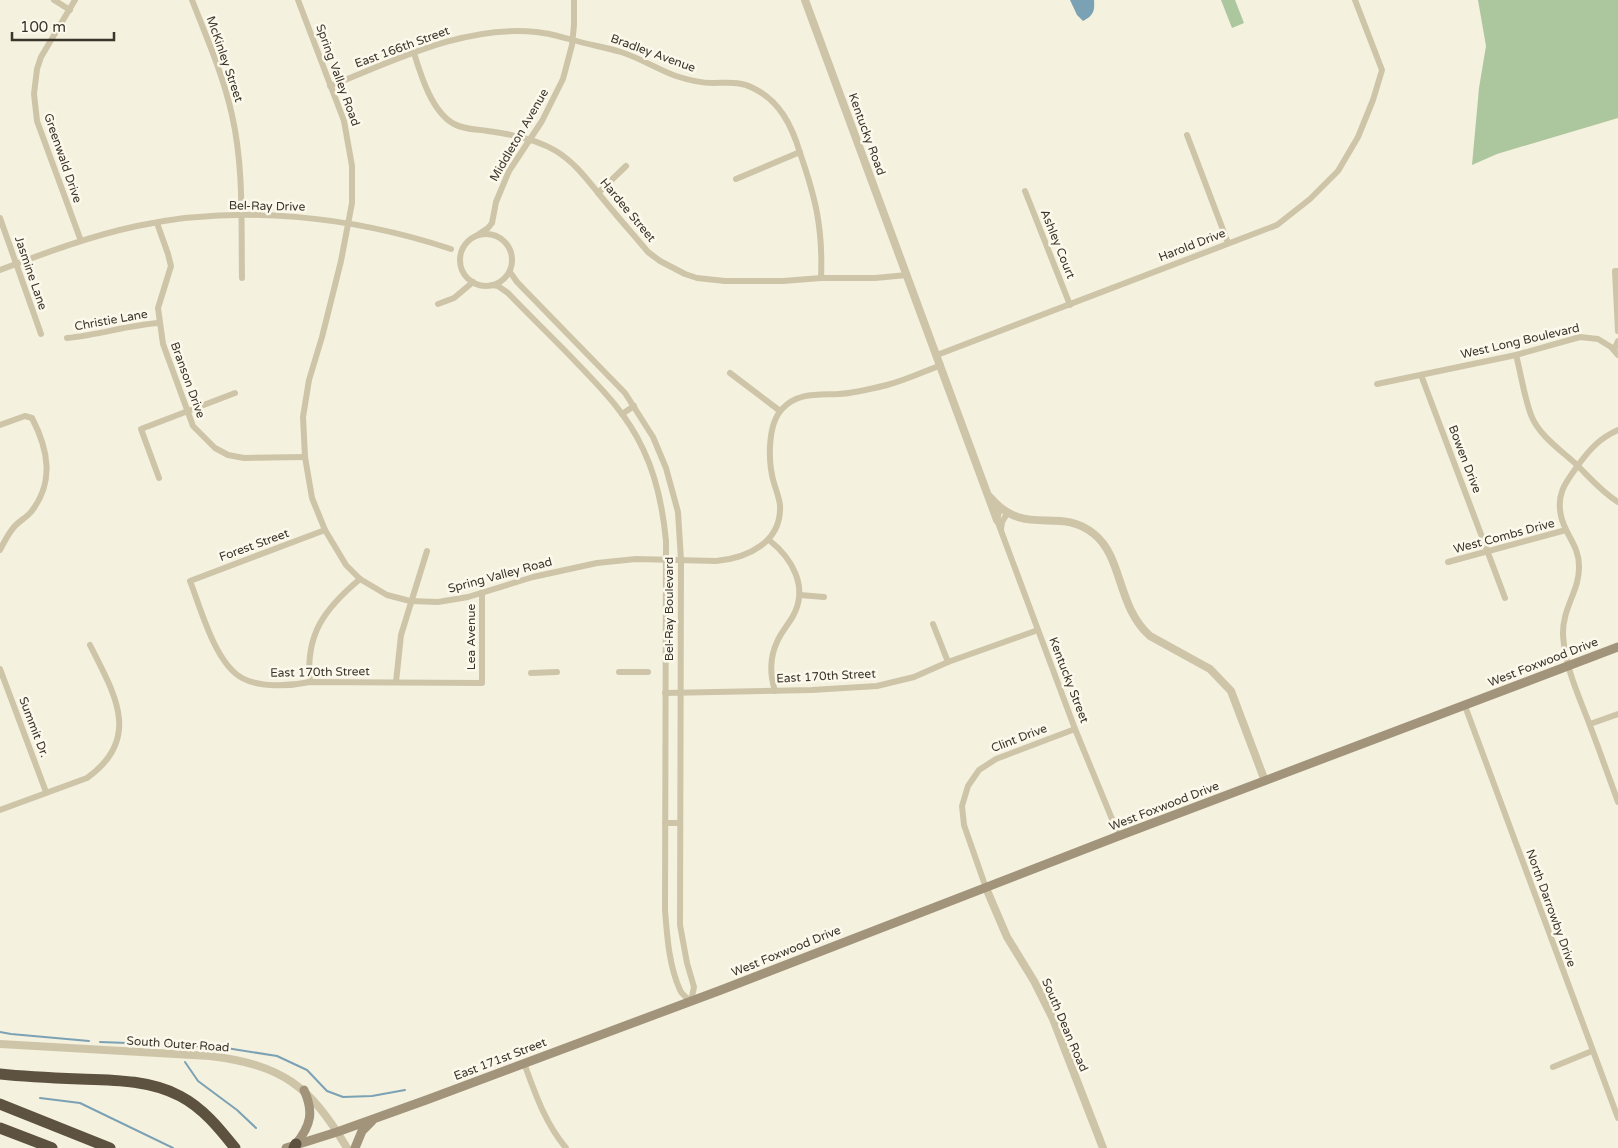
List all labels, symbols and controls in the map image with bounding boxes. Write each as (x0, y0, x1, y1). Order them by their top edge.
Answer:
scale bar (12, 10, 115, 42)
street label: McKinley Street (204, 14, 246, 104)
text: 100 m (20, 18, 66, 36)
street label: Spring Valley Road (313, 22, 363, 128)
street label: East 166th Street (353, 23, 452, 71)
street label: Bradley Avenue (609, 31, 698, 75)
street label: Middleton Avenue (487, 86, 551, 184)
street label: Kentucky Road (846, 91, 888, 177)
street label: Greenwald Drive (41, 111, 85, 205)
street label: Hardee Street (597, 175, 659, 245)
street label: Bel-Ray Drive (229, 198, 306, 214)
street label: Ashley Court (1038, 207, 1078, 281)
street label: Harold Drive (1156, 226, 1228, 264)
street label: Jasmine Lane (12, 234, 50, 312)
street label: Christie Lane (73, 307, 149, 333)
street label: West Long Boulevard (1459, 321, 1581, 361)
street label: Branson Drive (168, 340, 208, 420)
street label: Bowen Drive (1446, 423, 1484, 495)
street label: West Combs Drive (1452, 516, 1556, 556)
street label: Forest Street (217, 526, 291, 564)
street label: Spring Valley Road (446, 554, 554, 596)
street label: Bel-Ray Boulevard (662, 557, 676, 661)
street label: Lea Avenue (464, 604, 478, 670)
street label: West Foxwood Drive (1486, 634, 1600, 689)
street label: Kentucky Street (1046, 635, 1092, 725)
street label: East 170th Street (270, 664, 370, 680)
street label: East 170th Street (776, 666, 877, 686)
street label: Summit Dr. (16, 695, 52, 759)
street label: Clint Drive (989, 721, 1049, 755)
street label: West Foxwood Drive (1107, 778, 1221, 833)
street label: North Darrowby Drive (1523, 847, 1579, 969)
street label: West Foxwood Drive (729, 923, 843, 979)
street label: South Dean Road (1039, 976, 1091, 1074)
street label: South Outer Road (126, 1033, 230, 1055)
street label: East 171st Street (452, 1035, 549, 1083)

